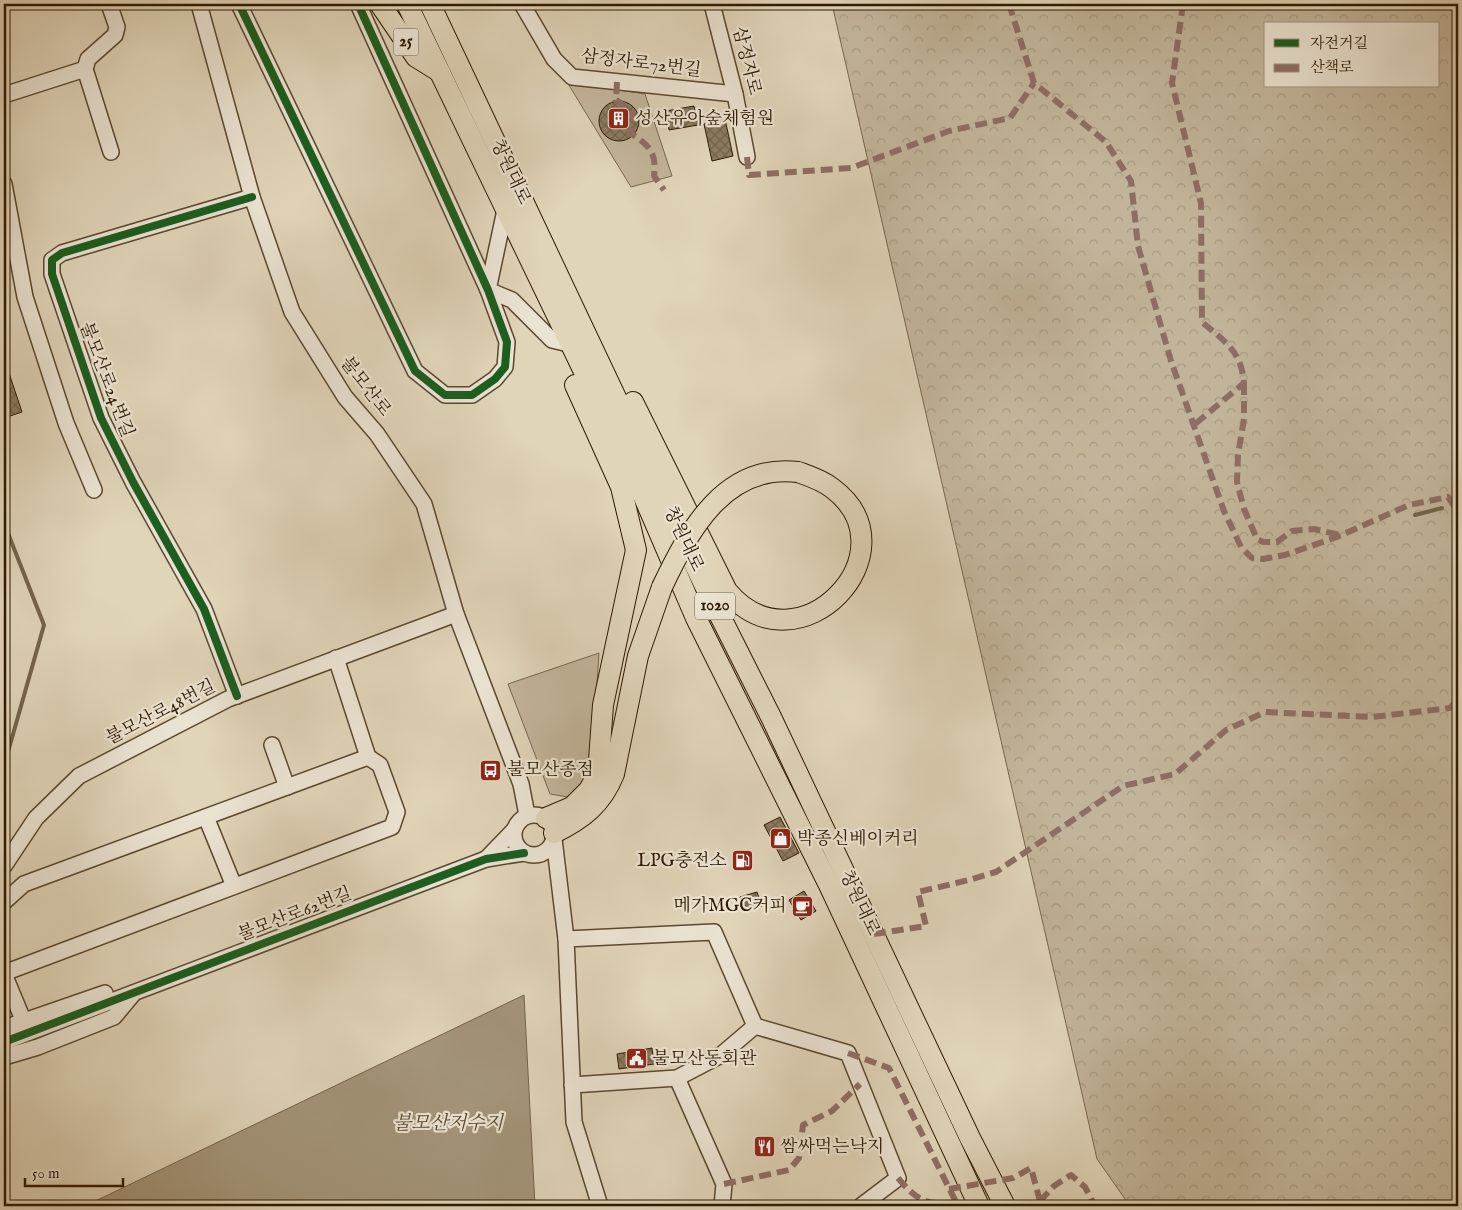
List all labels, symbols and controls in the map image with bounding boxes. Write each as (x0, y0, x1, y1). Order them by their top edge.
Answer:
legend (1264, 22, 1440, 88)
street label: 삼정자로 (726, 24, 766, 98)
road number: 25 (394, 28, 418, 56)
text: 자전거길 (1310, 34, 1368, 53)
street label: 삼정자로72번길 (579, 45, 703, 83)
text: 산책로 (1310, 58, 1354, 77)
building icon: 성산유아숲체험원 (607, 107, 631, 131)
place label: 성산유아숲체험원 (635, 108, 774, 131)
street label: 창원대로 (485, 136, 535, 208)
street label: 불모산로24번길 (73, 319, 139, 441)
street label: 불모산로 (335, 353, 395, 421)
street label: 창원대로 (658, 503, 708, 575)
road number: 1020 (695, 592, 735, 620)
street label: 불모산로48번길 (102, 675, 220, 751)
bus stop icon: 불모산종점 (479, 758, 503, 782)
place label: 불모산종점 (507, 759, 594, 782)
shop icon: 박종신베이커리 (769, 827, 793, 851)
place label: 박종신베이커리 (797, 828, 919, 851)
fuel station icon: LPG충전소 (731, 849, 755, 873)
place label: LPG충전소 (637, 850, 727, 873)
street label: 창원대로 (834, 867, 884, 939)
street label: 불모산로62번길 (235, 883, 355, 947)
cafe icon: 메가MGC커피 (791, 894, 815, 918)
place label: 메가MGC커피 (674, 895, 787, 918)
public building icon: 불모산동회관 (624, 1047, 648, 1071)
place label: 불모산동회관 (652, 1048, 757, 1071)
water label: 불모산저수지 (393, 1112, 505, 1136)
restaurant icon: 쌈싸먹는낙지 (752, 1135, 776, 1159)
place label: 쌈싸먹는낙지 (780, 1136, 884, 1159)
scale bar (25, 1155, 122, 1187)
text: 50 m (32, 1164, 60, 1183)

